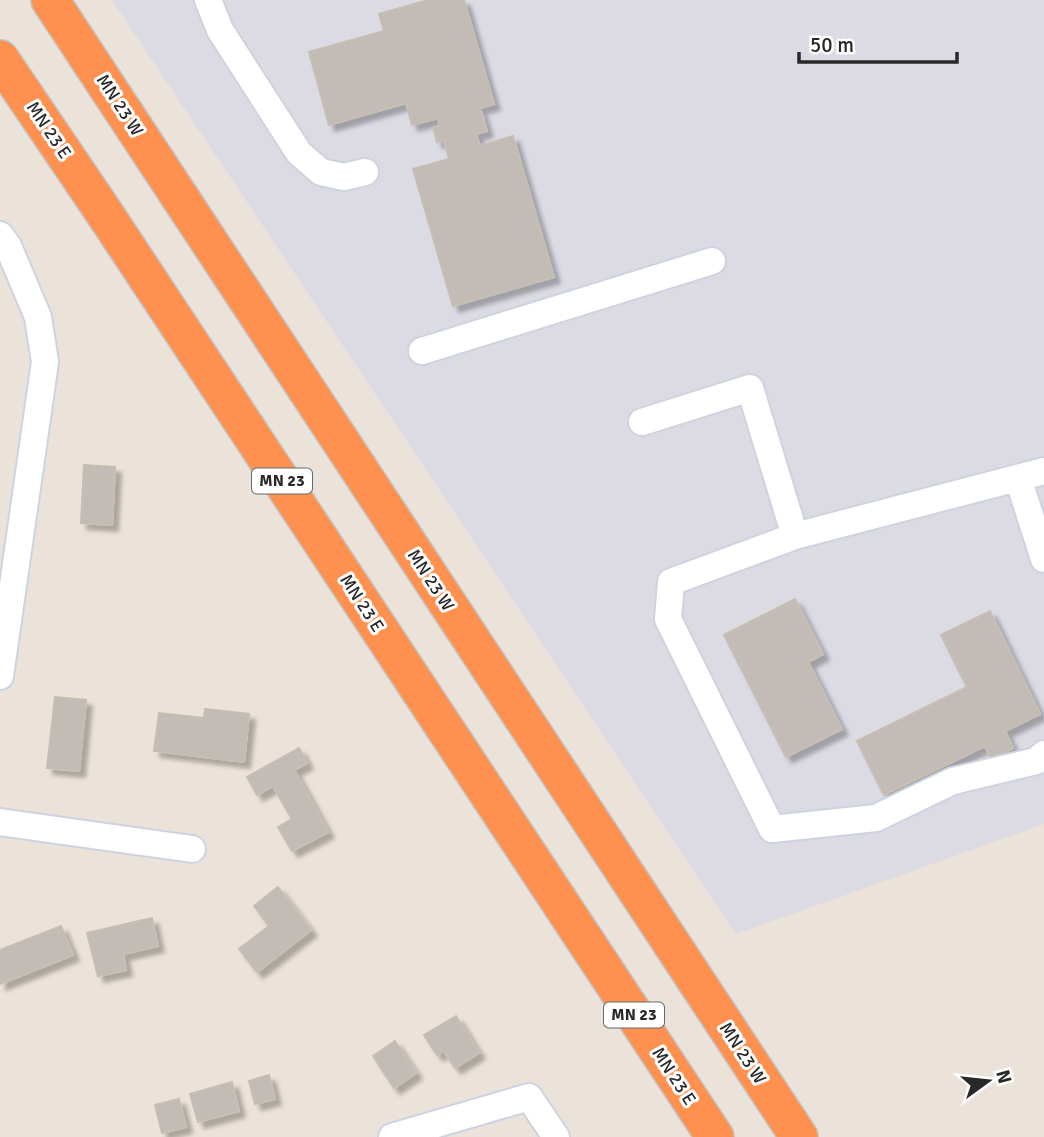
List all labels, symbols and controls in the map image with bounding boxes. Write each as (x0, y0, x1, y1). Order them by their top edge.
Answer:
scale bar (799, 21, 956, 65)
text: 50 m (810, 32, 854, 58)
street label: MN 23 W (92, 70, 148, 140)
street label: MN 23 E (22, 97, 76, 163)
road number: MN 23 (252, 468, 312, 494)
street label: MN 23 W (403, 545, 459, 615)
street label: MN 23 E (335, 570, 389, 636)
road number: MN 23 (604, 1002, 664, 1028)
street label: MN 23 W (715, 1018, 771, 1088)
street label: MN 23 E (647, 1043, 701, 1109)
north arrow (953, 1046, 1023, 1116)
text: N (990, 1067, 1017, 1086)

